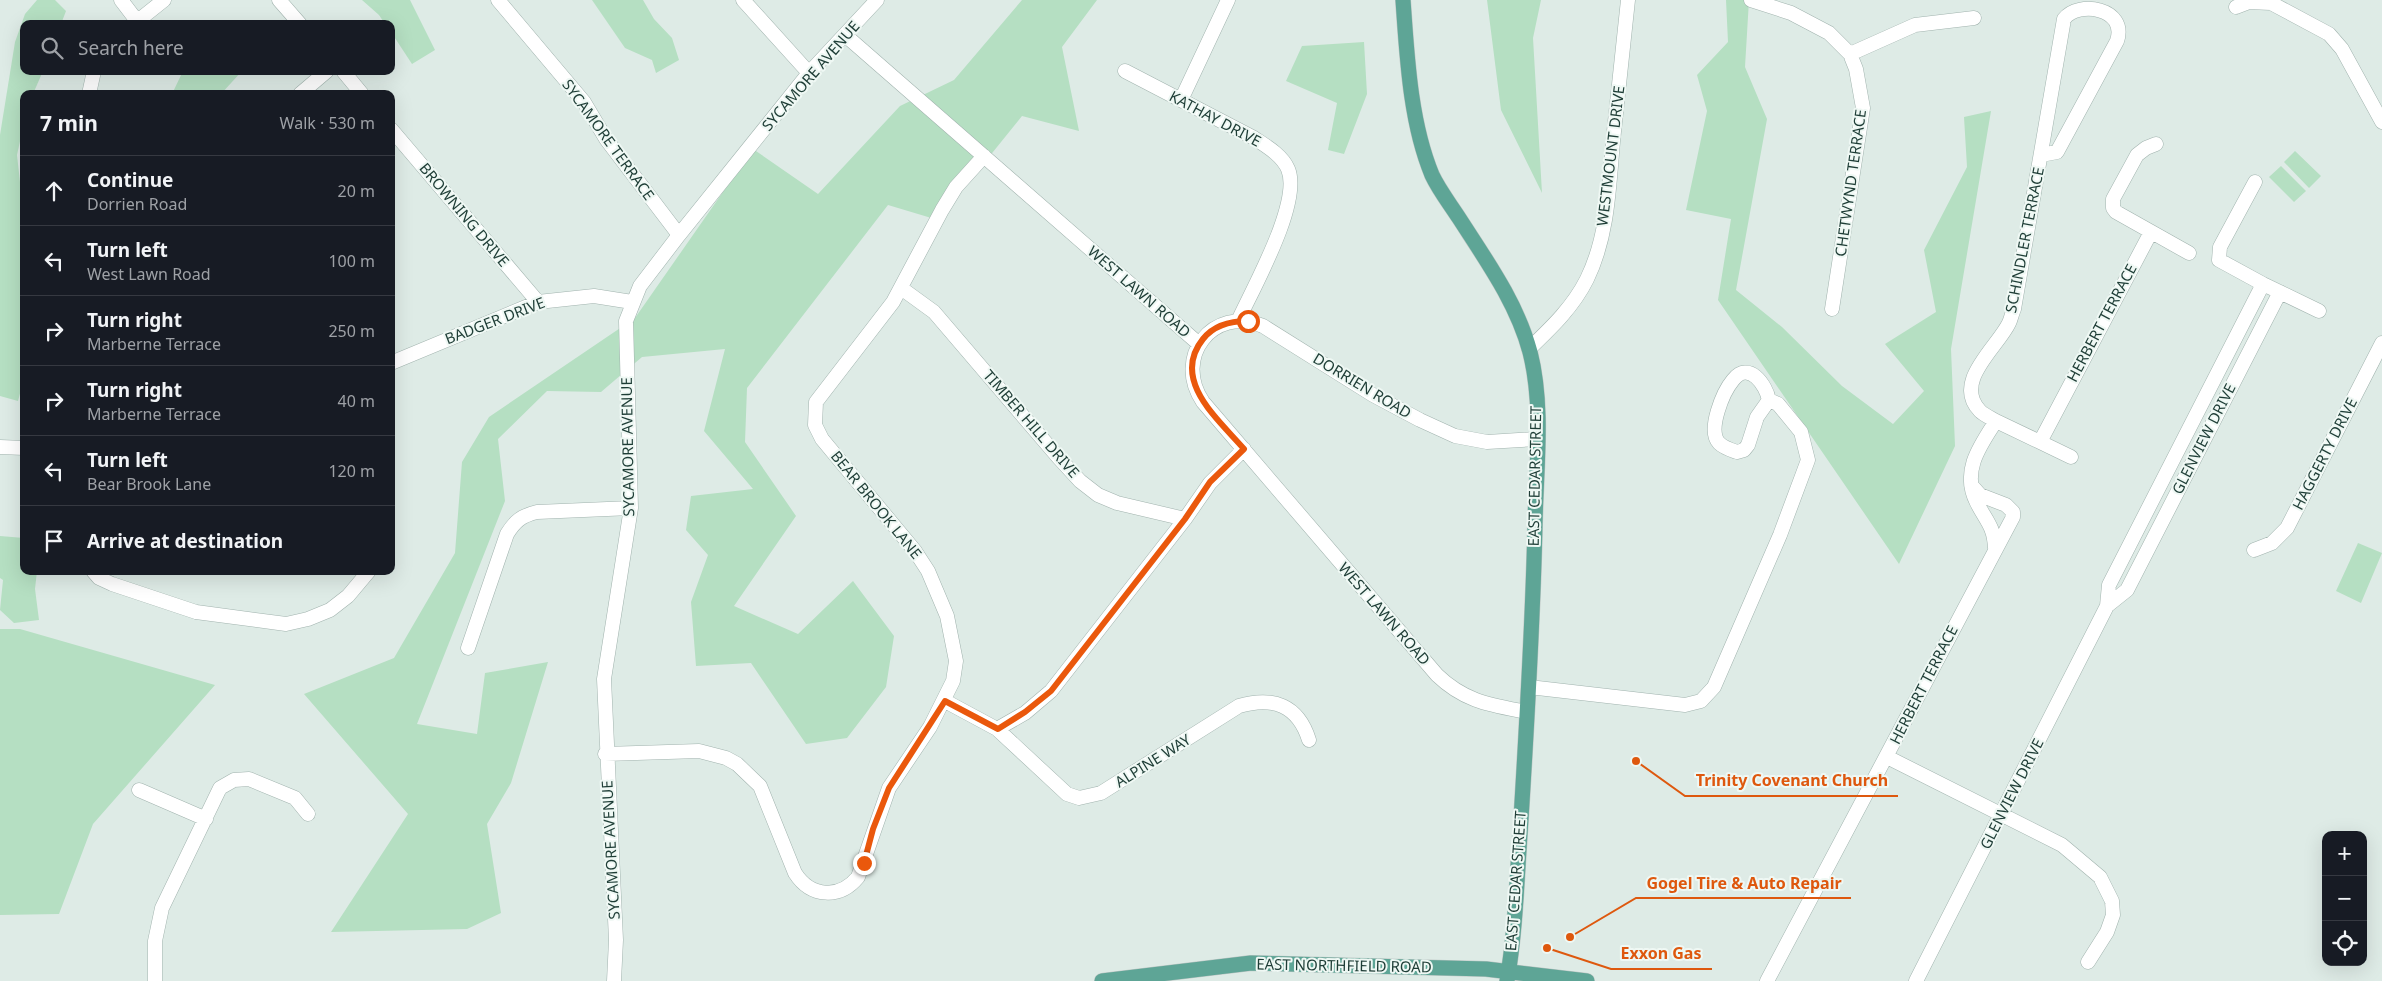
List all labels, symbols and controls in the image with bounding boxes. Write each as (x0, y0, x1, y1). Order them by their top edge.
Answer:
street label: SYCAMORE AVENUE (757, 16, 864, 135)
search box (20, 20, 395, 75)
icon: search (38, 34, 66, 62)
text: Search here (78, 35, 184, 61)
street label: SYCAMORE TERRACE (558, 75, 659, 204)
street label: WESTMOUNT DRIVE (1591, 84, 1629, 227)
street label: KATHAY DRIVE (1166, 86, 1265, 151)
street label: CHETWYND TERRACE (1830, 108, 1870, 258)
text: 7 min (40, 109, 98, 137)
text: Walk · 530 m (280, 112, 375, 134)
street label: BROWNING DRIVE (415, 158, 514, 271)
street label: SCHINDLER TERRACE (2000, 165, 2048, 314)
text: Continue (87, 167, 173, 193)
icon: ahead (40, 177, 68, 205)
text: 20 m (338, 180, 375, 202)
text: Dorrien Road (87, 193, 187, 215)
text: Turn left (87, 237, 168, 263)
street label: WEST LAWN ROAD (1084, 241, 1195, 342)
icon: left (40, 247, 68, 275)
text: 100 m (328, 250, 375, 272)
street label: HERBERT TERRACE (2062, 260, 2141, 385)
text: West Lawn Road (87, 263, 211, 285)
street label: BADGER DRIVE (442, 292, 547, 348)
text: Turn right (87, 307, 182, 333)
route start (1237, 310, 1260, 333)
icon: right (40, 317, 68, 345)
text: 250 m (328, 320, 375, 342)
text: Marberne Terrace (87, 333, 221, 355)
street label: DORRIEN ROAD (1310, 348, 1415, 422)
street label: TIMBER HILL DRIVE (979, 365, 1084, 482)
text: Turn right (87, 377, 182, 403)
street label: SYCAMORE AVENUE (616, 377, 638, 517)
street label: GLENVIEW DRIVE (2167, 380, 2240, 497)
icon: right (40, 387, 68, 415)
text: 40 m (338, 390, 375, 412)
street label: HAGGERTY DRIVE (2287, 394, 2361, 513)
text: Marberne Terrace (87, 403, 221, 425)
street label: EAST CEDAR STREET (1523, 405, 1545, 546)
street label: BEAR BROOK LANE (827, 446, 927, 563)
text: Turn left (87, 447, 168, 473)
icon: left (40, 457, 68, 485)
text: 120 m (328, 460, 375, 482)
text: Bear Brook Lane (87, 473, 211, 495)
icon: arrive (40, 527, 68, 555)
text: Arrive at destination (87, 528, 283, 554)
street label: WEST LAWN ROAD (1335, 558, 1435, 669)
street label: HERBERT TERRACE (1884, 622, 1962, 747)
street label: ALPINE WAY (1111, 729, 1195, 791)
street label: GLENVIEW DRIVE (1975, 735, 2048, 852)
callout: Trinity Covenant Church (1685, 765, 1898, 796)
text: Trinity Covenant Church (1696, 769, 1888, 791)
street label: SYCAMORE AVENUE (596, 780, 624, 920)
street label: EAST CEDAR STREET (1500, 809, 1530, 952)
map controls (2322, 831, 2367, 966)
button: + (2322, 831, 2367, 876)
route end (853, 852, 876, 875)
callout: Gogel Tire & Auto Repair (1636, 867, 1851, 898)
text: Gogel Tire & Auto Repair (1646, 872, 1842, 894)
button: − (2322, 876, 2367, 921)
button: locate (2322, 921, 2367, 966)
callout: Exxon Gas (1611, 938, 1712, 969)
text: Exxon Gas (1621, 942, 1701, 964)
street label: EAST NORTHFIELD ROAD (1256, 953, 1432, 977)

